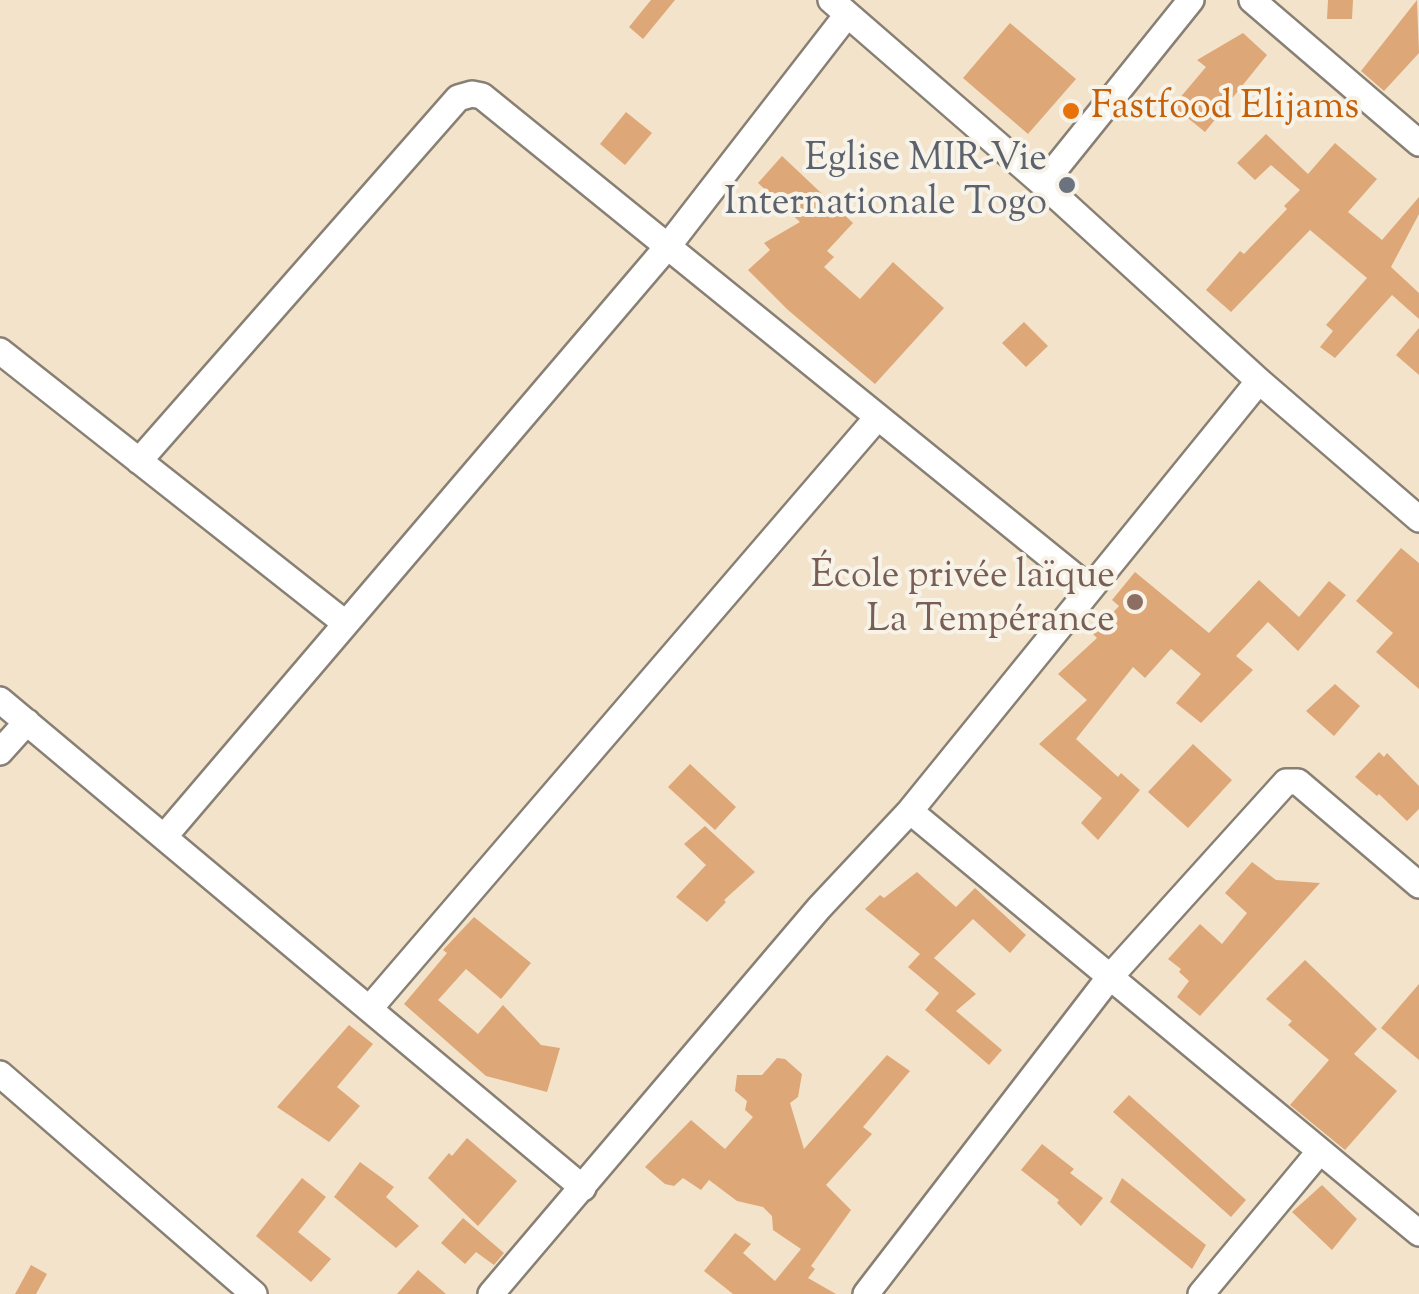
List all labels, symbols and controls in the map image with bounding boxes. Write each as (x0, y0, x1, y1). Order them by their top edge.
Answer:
place label: Fastfood Elijams (1091, 88, 1359, 134)
marker: Fastfood Elijams (1060, 100, 1082, 122)
place label: Eglise MIR-Vie Internationale Togo (724, 140, 1047, 230)
marker: Eglise MIR-Vie Internationale Togo (1056, 174, 1078, 196)
place label: École privée laïque La Tempérance (811, 557, 1115, 646)
marker: École privée laïque La Tempérance (1124, 591, 1146, 613)

